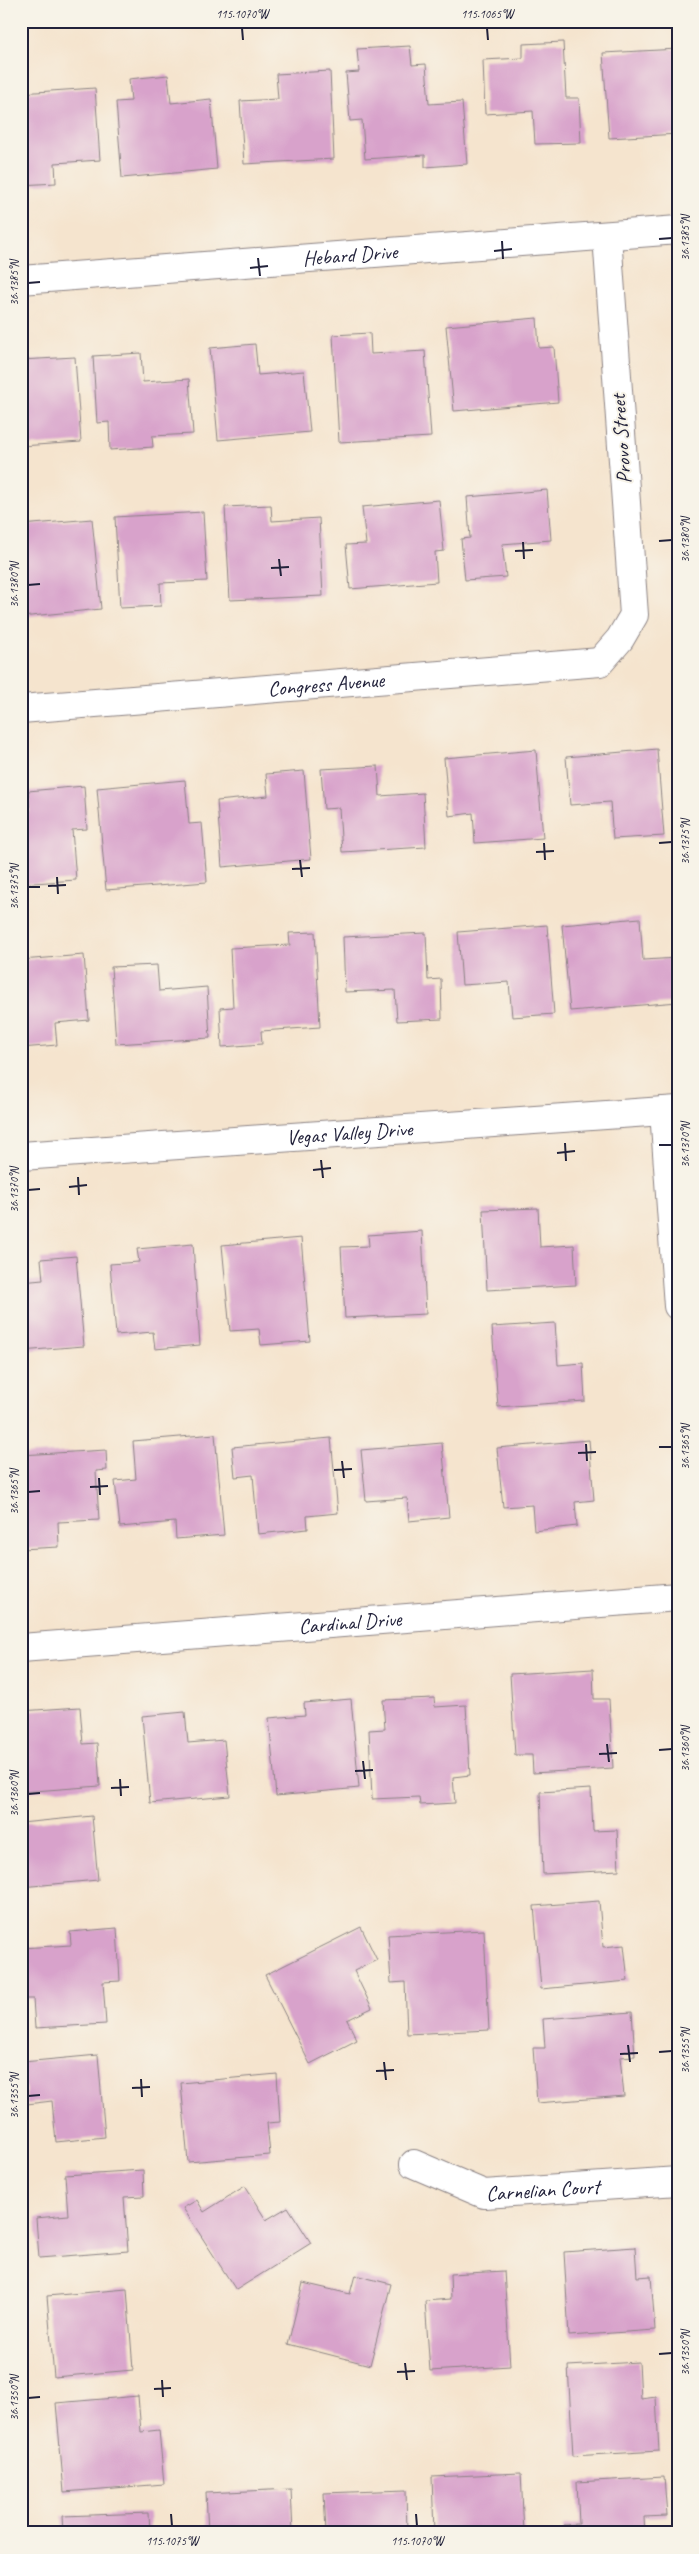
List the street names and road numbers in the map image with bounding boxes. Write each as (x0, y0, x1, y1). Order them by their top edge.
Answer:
street label: Hebard Drive (302, 238, 400, 272)
street label: Provo Street (605, 391, 637, 485)
street label: Congress Avenue (267, 666, 386, 702)
street label: Vegas Valley Drive (285, 1116, 414, 1150)
street label: Cardinal Drive (298, 1605, 404, 1639)
street label: Carnelian Court (485, 2173, 603, 2207)

